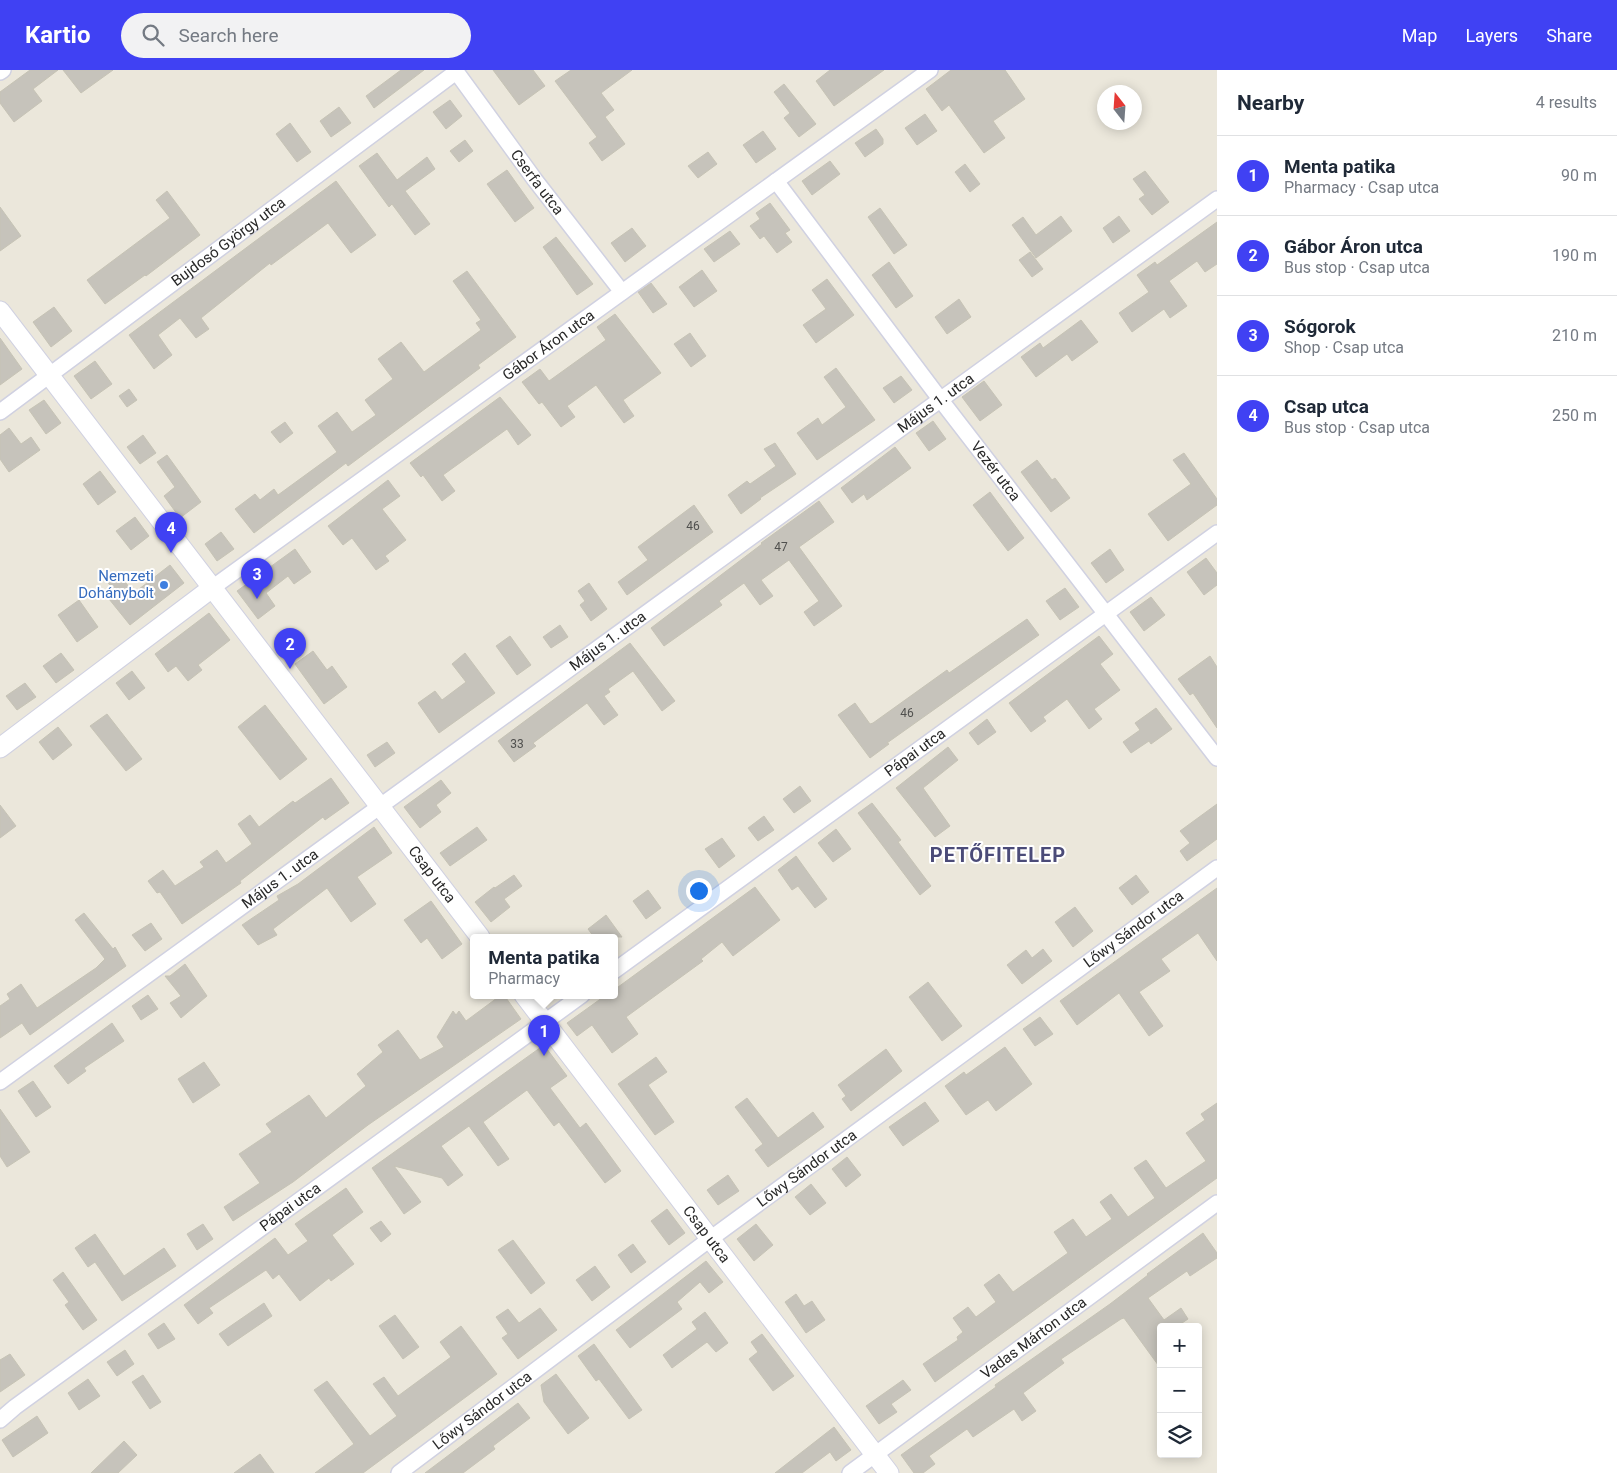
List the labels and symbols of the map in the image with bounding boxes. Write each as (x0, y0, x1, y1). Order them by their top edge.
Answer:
north arrow (1097, 85, 1142, 130)
street label: Cserfa utca (507, 146, 568, 218)
street label: Bujdosó György utca (168, 193, 289, 290)
street label: Gábor Áron utca (499, 306, 598, 384)
street label: Május 1. utca (894, 369, 977, 437)
street label: Vezér utca (967, 438, 1024, 505)
pin: 4 (155, 512, 187, 553)
house number: 46 (686, 519, 700, 533)
house number: 47 (774, 540, 788, 554)
pin: 3 (241, 558, 273, 599)
place label: Nemzeti Dohánybolt (78, 567, 154, 602)
marker: Nemzeti Dohánybolt (158, 579, 170, 591)
street label: Május 1. utca (566, 607, 650, 675)
pin: 2 (274, 628, 306, 669)
house number: 46 (900, 706, 914, 720)
street label: Pápai utca (881, 724, 949, 780)
house number: 33 (510, 737, 524, 751)
street label: Csap utca (404, 842, 460, 907)
district label: PETŐFITELEP (930, 843, 1066, 867)
street label: Május 1. utca (238, 845, 322, 913)
your location (686, 878, 712, 904)
street label: Lőwy Sándor utca (1080, 887, 1187, 972)
pin: 1 (528, 1015, 560, 1056)
street label: Lőwy Sándor utca (753, 1126, 860, 1211)
street label: Pápai utca (256, 1179, 324, 1235)
street label: Csap utca (679, 1202, 734, 1266)
street label: Vadas Márton utca (977, 1293, 1090, 1383)
street label: Lőwy Sándor utca (429, 1367, 535, 1454)

